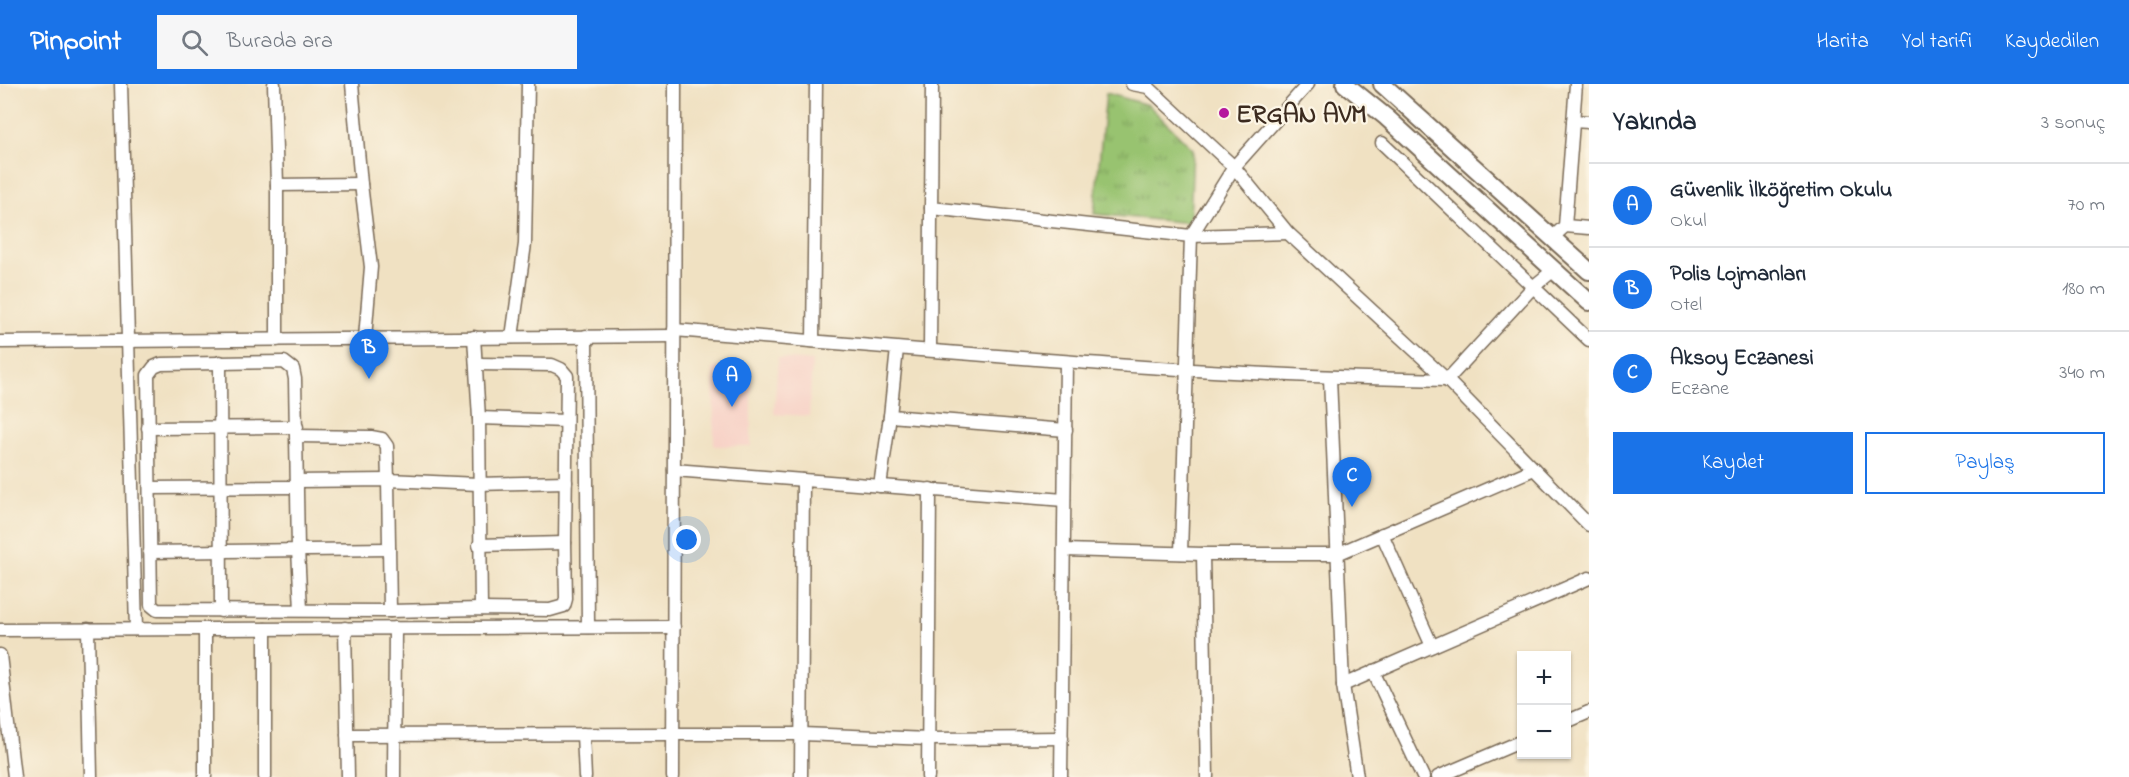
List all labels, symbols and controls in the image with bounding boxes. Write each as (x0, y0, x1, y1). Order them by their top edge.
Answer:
search box (157, 15, 577, 69)
text: Pinpoint (30, 22, 121, 63)
icon: search (178, 26, 211, 59)
text: Burada ara (226, 26, 333, 58)
text: Harita (1817, 27, 1869, 57)
text: Yol tarifi (1902, 27, 1972, 57)
text: Kaydedilen (2005, 27, 2099, 57)
place label: ERGAN AVM (1236, 97, 1367, 135)
text: Yakında (1613, 104, 1697, 142)
marker: ERGAN AVM (1217, 106, 1231, 120)
text: 3 sonuç (2041, 109, 2105, 138)
text: Güvenlik İlköğretim Okulu (1670, 175, 1892, 207)
text: A (1626, 191, 1639, 220)
text: 70 m (2068, 191, 2105, 220)
text: Okul (1670, 207, 1707, 236)
text: Polis Lojmanları (1670, 259, 1806, 291)
text: B (1626, 275, 1639, 304)
text: 180 m (2062, 275, 2105, 304)
text: Otel (1670, 291, 1702, 320)
pin: B (350, 330, 388, 379)
text: Aksoy Eczanesi (1670, 343, 1814, 375)
pin: A (712, 358, 752, 407)
text: C (1627, 359, 1638, 388)
text: 340 m (2059, 359, 2105, 388)
text: Eczane (1670, 375, 1729, 404)
button: Kaydet (1613, 432, 1853, 494)
button: Paylaş (1865, 432, 2105, 494)
pin: C (1332, 458, 1372, 507)
your location (672, 525, 701, 554)
map controls (1517, 651, 1571, 759)
button: + (1517, 651, 1571, 705)
button: − (1517, 705, 1571, 759)

